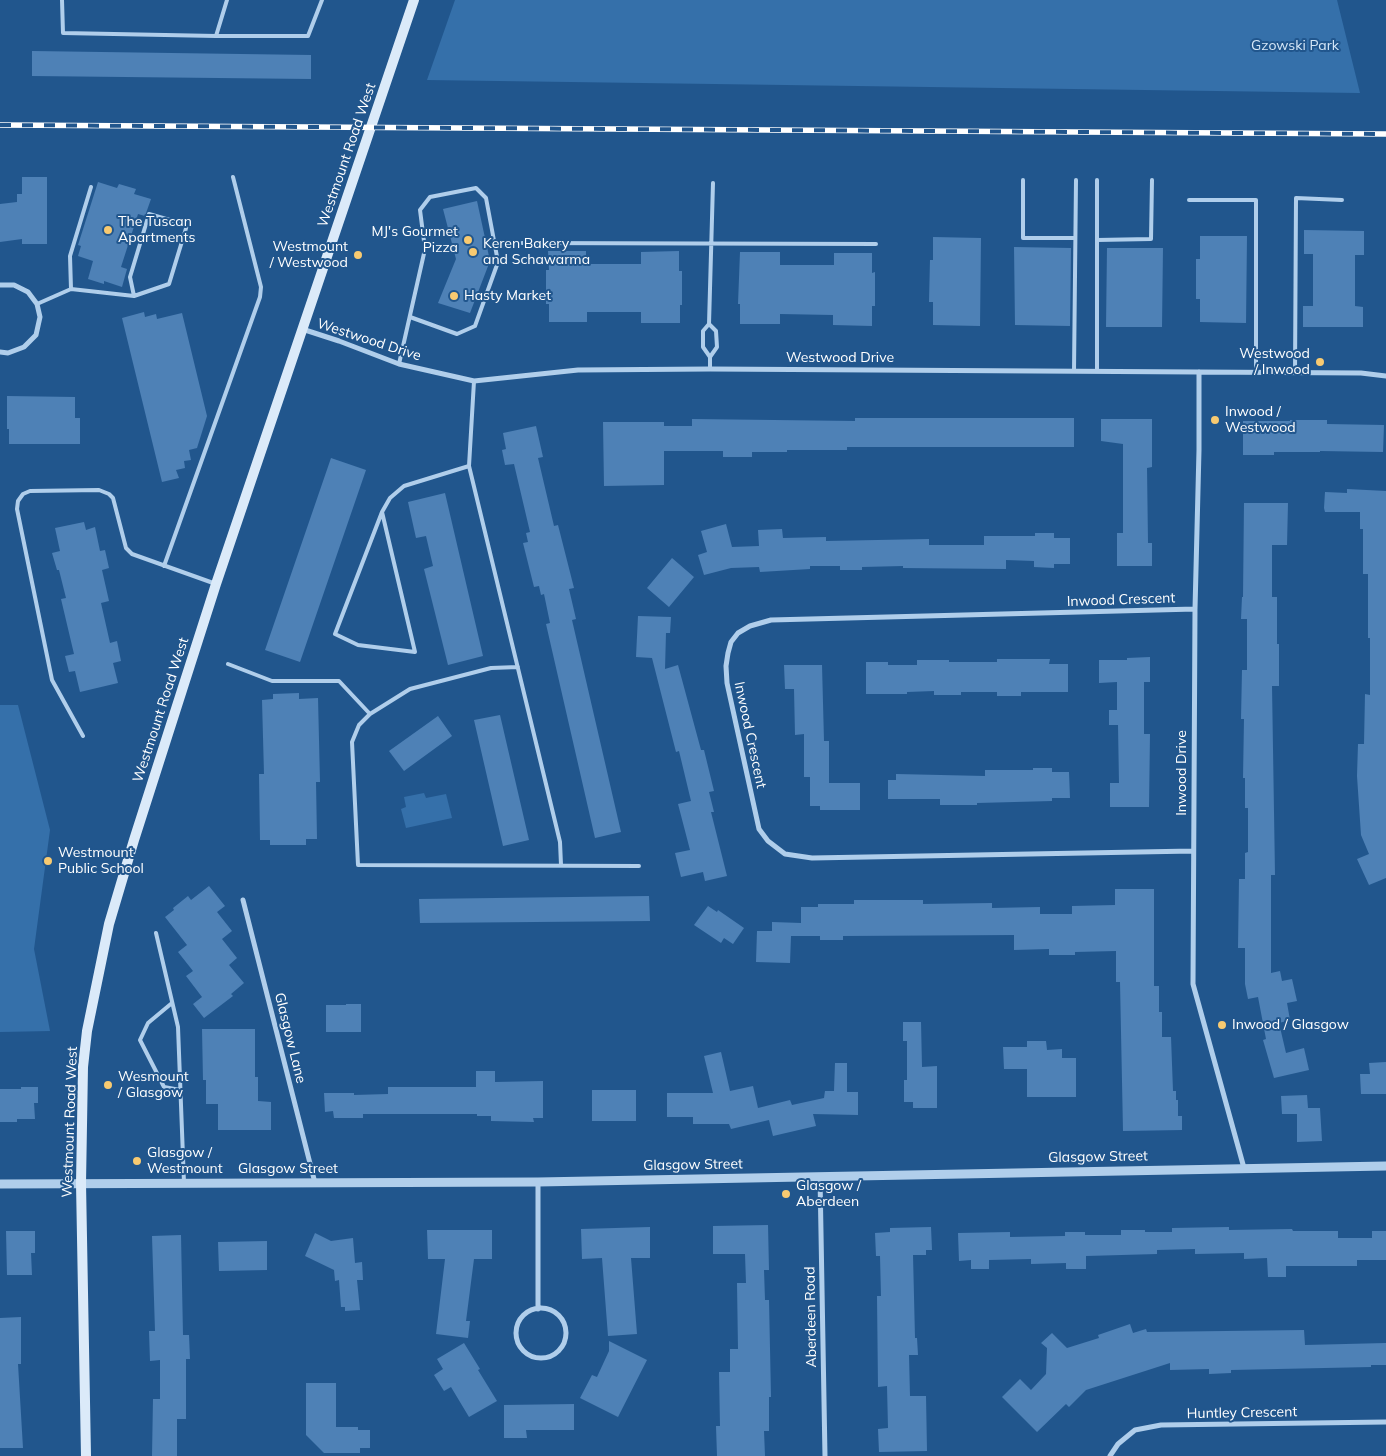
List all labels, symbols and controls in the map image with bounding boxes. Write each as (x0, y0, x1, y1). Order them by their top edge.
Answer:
park label: Gzowski Park (1251, 38, 1339, 54)
street label: Westmount Road West (314, 81, 380, 229)
place label: The Tuscan Apartments (118, 214, 195, 246)
marker: The Tuscan Apartments (102, 224, 114, 236)
place label: MJ's Gourmet Pizza (371, 224, 458, 256)
marker: MJ's Gourmet Pizza (462, 234, 474, 246)
place label: Keren Bakery and Schawarma (483, 236, 590, 268)
place label: Westmount / Westwood (270, 239, 348, 272)
marker: Keren Bakery and Schawarma (467, 246, 479, 258)
marker: Westmount / Westwood (352, 249, 364, 261)
place label: Hasty Market (464, 288, 551, 304)
marker: Hasty Market (448, 290, 460, 302)
street label: Westwood Drive (315, 315, 423, 365)
place label: Westwood / Inwood (1239, 346, 1310, 378)
street label: Westwood Drive (786, 350, 894, 366)
marker: Westwood / Inwood (1314, 356, 1326, 368)
place label: Inwood / Westwood (1225, 404, 1296, 437)
marker: Inwood / Westwood (1209, 414, 1221, 426)
street label: Inwood Crescent (1066, 590, 1176, 610)
street label: Westmount Road West (130, 635, 192, 785)
street label: Inwood Crescent (731, 680, 769, 790)
street label: Inwood Drive (1174, 730, 1190, 816)
place label: Westmount Public School (58, 845, 144, 878)
marker: Westmount Public School (42, 855, 54, 867)
street label: Glasgow Lane (271, 991, 309, 1085)
place label: Inwood / Glasgow (1232, 1017, 1349, 1033)
marker: Inwood / Glasgow (1216, 1019, 1228, 1031)
street label: Westmount Road West (59, 1046, 81, 1198)
place label: Wesmount / Glasgow (118, 1069, 189, 1102)
marker: Wesmount / Glasgow (102, 1079, 114, 1091)
place label: Glasgow / Westmount (147, 1145, 223, 1178)
street label: Glasgow Street (1048, 1148, 1148, 1166)
marker: Glasgow / Westmount (131, 1155, 143, 1167)
street label: Glasgow Street (643, 1156, 743, 1174)
street label: Glasgow Street (238, 1161, 338, 1177)
place label: Glasgow / Aberdeen (796, 1178, 861, 1210)
marker: Glasgow / Aberdeen (780, 1188, 792, 1200)
street label: Aberdeen Road (802, 1266, 820, 1368)
street label: Huntley Crescent (1187, 1404, 1297, 1422)

